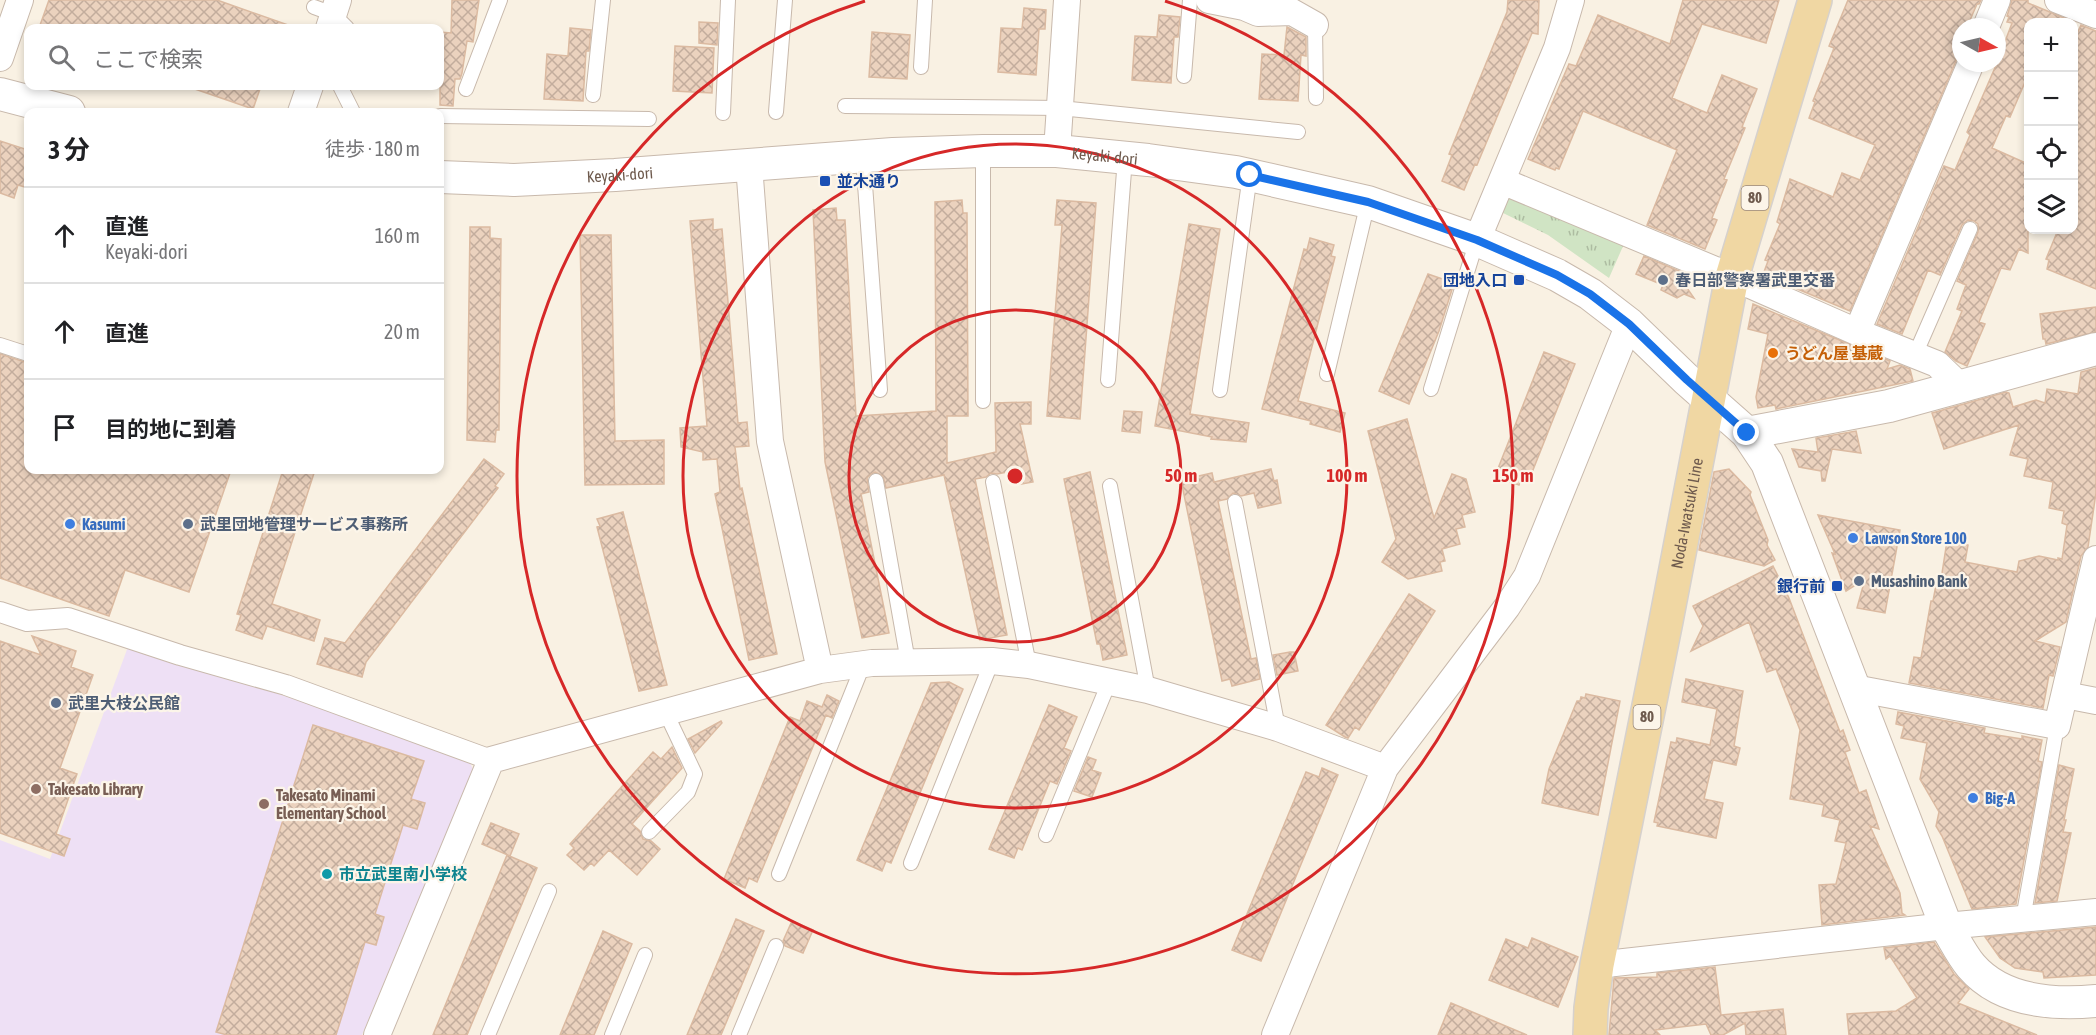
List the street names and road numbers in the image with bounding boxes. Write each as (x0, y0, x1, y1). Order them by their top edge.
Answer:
street label: Keyaki-dori (1071, 144, 1139, 168)
street label: Keyaki-dori (586, 163, 654, 186)
road number: 80 (1742, 186, 1768, 210)
street label: Noda-Iwatsuki Line (1667, 456, 1706, 570)
road number: 80 (1634, 705, 1660, 729)

